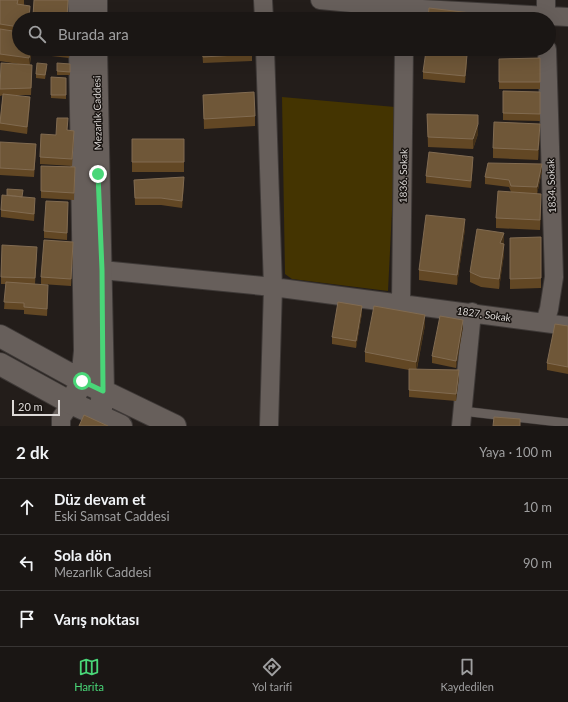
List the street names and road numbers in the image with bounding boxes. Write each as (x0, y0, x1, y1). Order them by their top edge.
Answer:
street label: Mezarlık Caddesi (90, 75, 104, 151)
street label: 1836. Sokak (397, 148, 409, 203)
street label: 1834. Sokak (544, 158, 558, 213)
street label: 1827. Sokak (456, 304, 513, 324)

